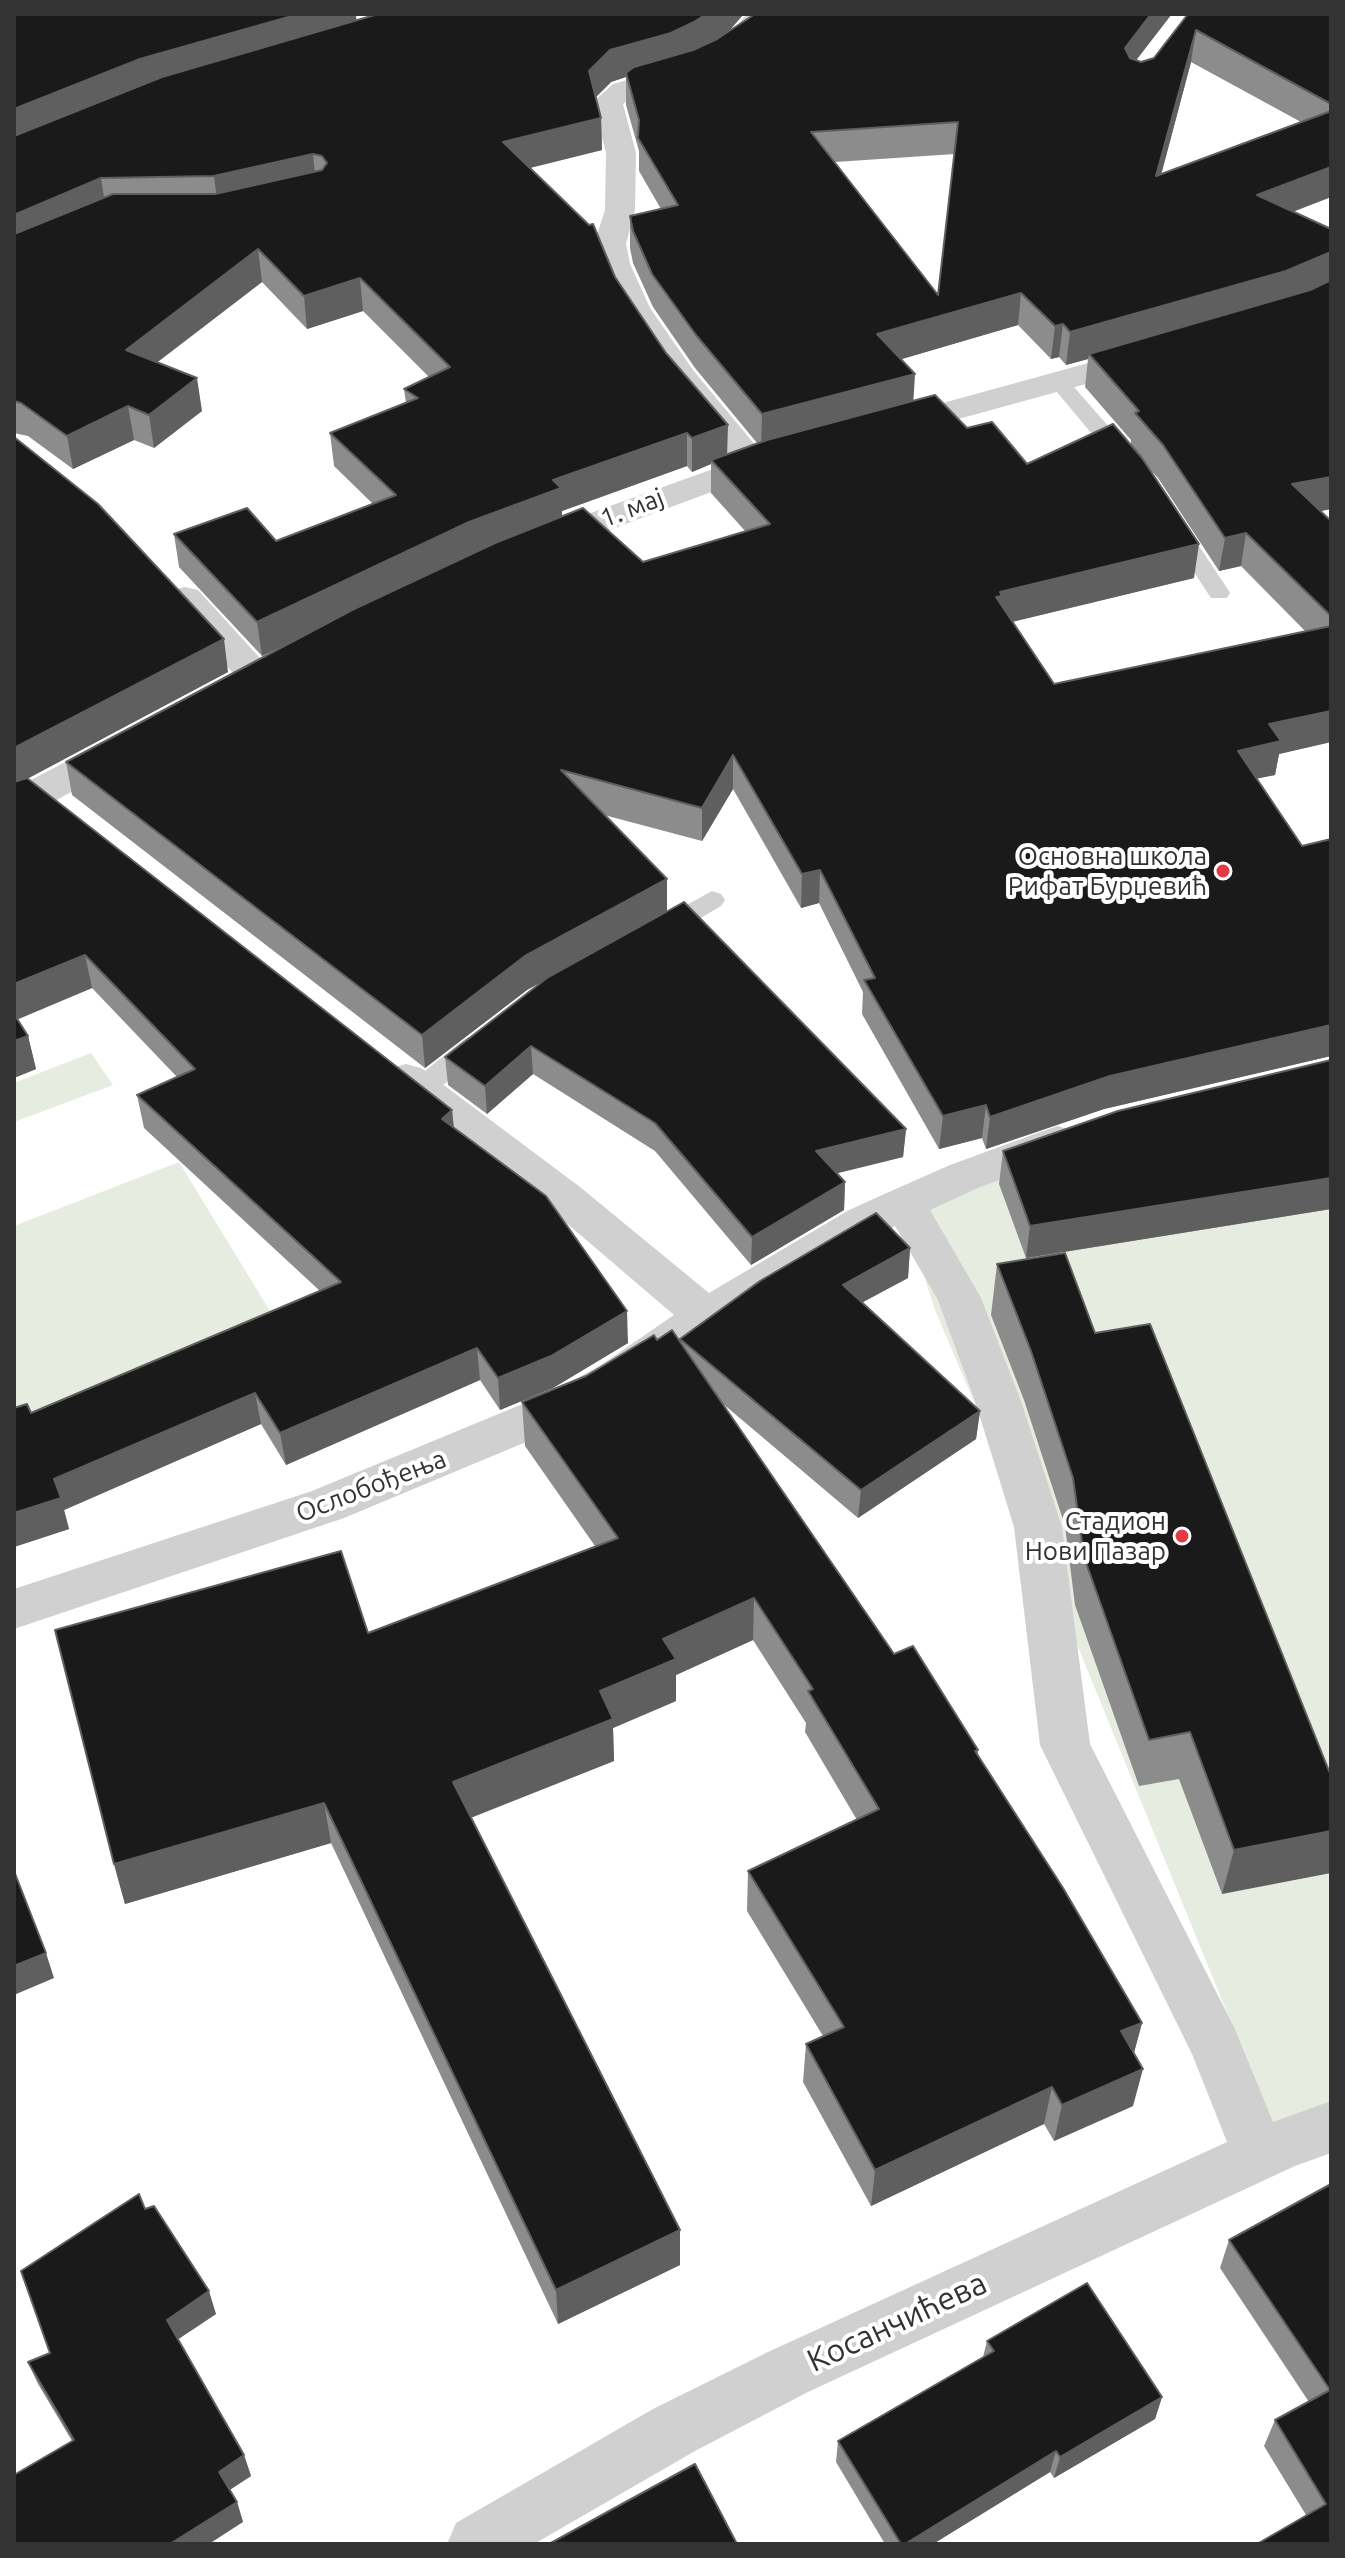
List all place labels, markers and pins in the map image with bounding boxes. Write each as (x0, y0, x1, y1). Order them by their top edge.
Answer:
place label: Основна школа Рифат Бурџевић (1008, 840, 1207, 902)
marker: Основна школа Рифат Бурџевић (1214, 862, 1232, 880)
place label: Стадион Нови Пазар (1025, 1505, 1166, 1566)
marker: Стадион Нови Пазар (1173, 1527, 1191, 1545)

